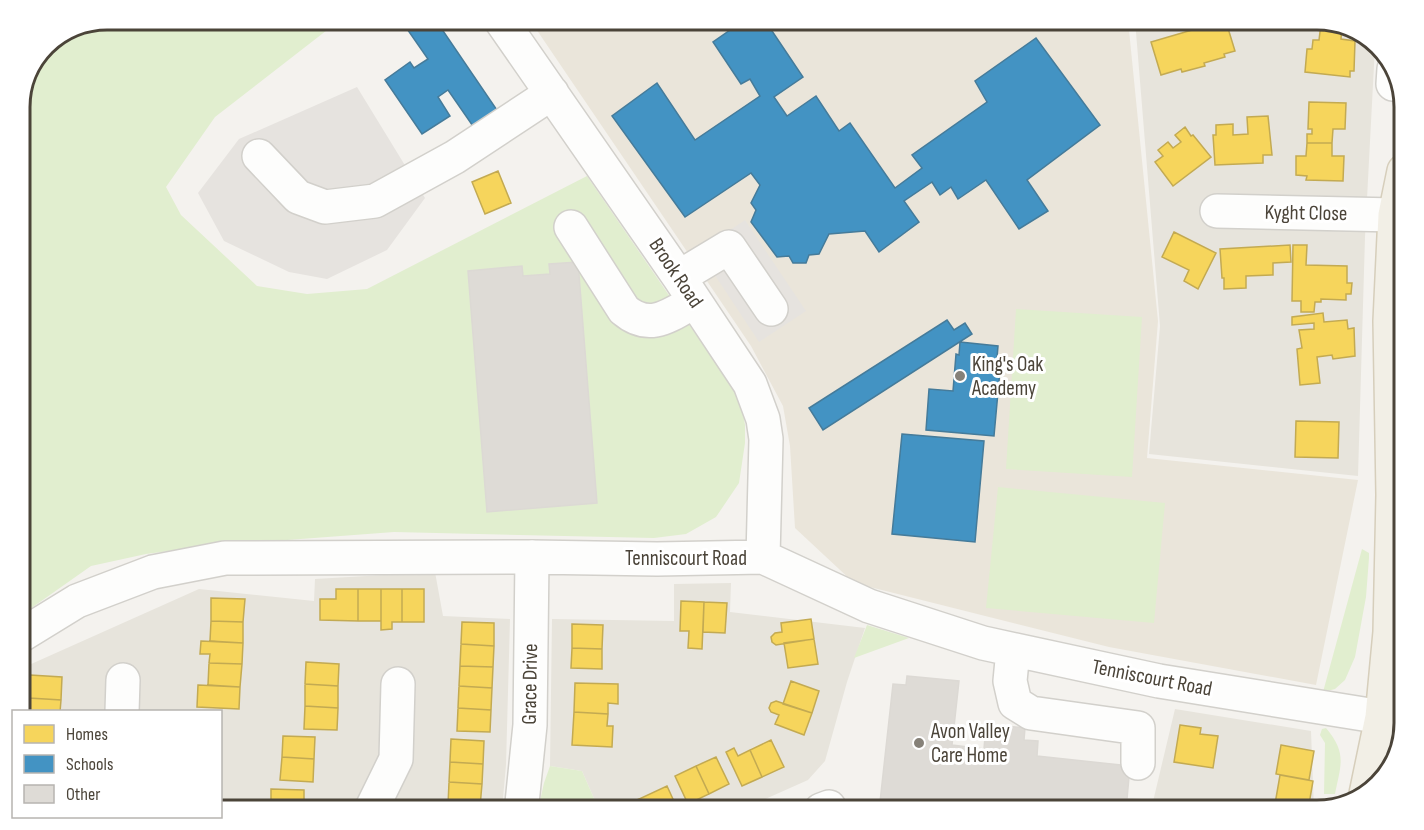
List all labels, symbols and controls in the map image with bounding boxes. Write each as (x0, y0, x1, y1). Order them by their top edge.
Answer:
street label: Kyght Close (1264, 200, 1348, 226)
street label: Brook Road (644, 233, 708, 313)
place label: King's Oak Academy (971, 352, 1043, 401)
marker: King's Oak Academy (953, 369, 967, 383)
street label: Tenniscourt Road (625, 546, 747, 571)
street label: Grace Drive (517, 643, 543, 725)
street label: Tenniscourt Road (1090, 654, 1214, 702)
legend (12, 710, 222, 818)
place label: Avon Valley Care Home (930, 719, 1010, 768)
text: Homes (66, 724, 108, 745)
marker: Avon Valley Care Home (912, 736, 926, 750)
text: Schools (66, 754, 113, 775)
text: Other (66, 784, 100, 805)

